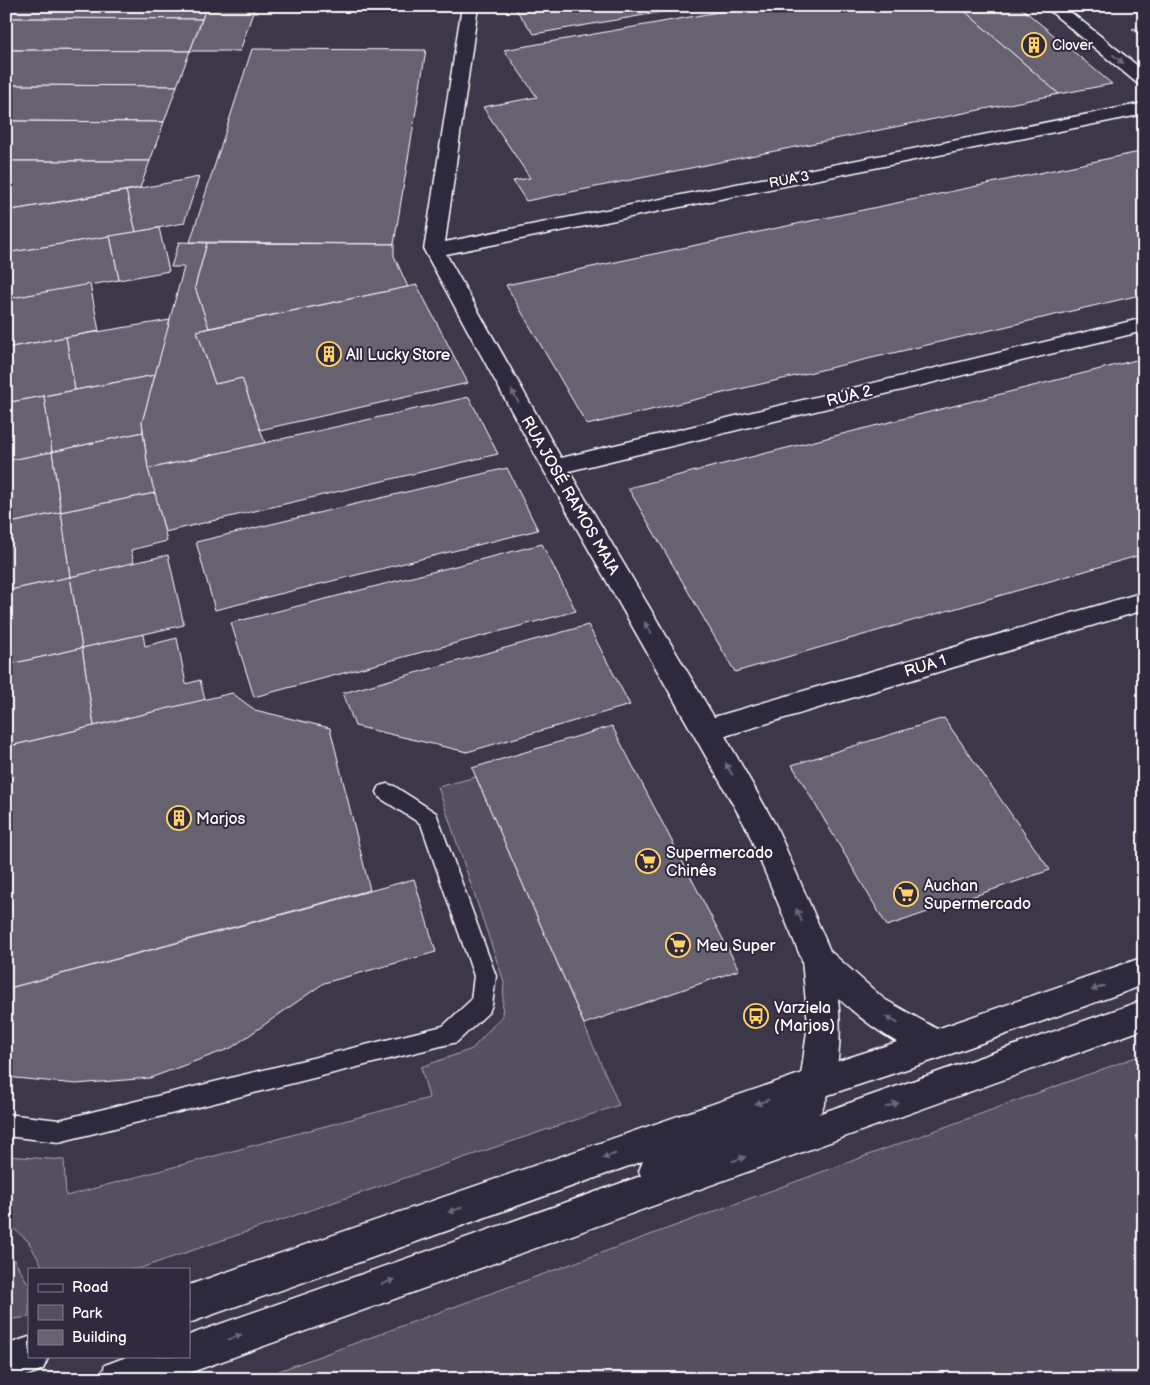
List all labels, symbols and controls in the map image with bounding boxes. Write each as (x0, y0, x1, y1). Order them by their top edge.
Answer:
building icon: Clover (1021, 32, 1047, 58)
place label: Clover (1052, 37, 1094, 54)
one-way arrow (1111, 53, 1124, 64)
street label: RUA 3 (767, 167, 811, 192)
building icon: All Lucky Store (316, 341, 342, 367)
place label: All Lucky Store (346, 346, 451, 365)
street label: RUA 2 (825, 382, 875, 411)
one-way arrow (510, 389, 519, 402)
street label: RUA JOSÉ RAMOS MAIA (516, 412, 625, 579)
one-way arrow (643, 621, 652, 634)
street label: RUA 1 (902, 651, 949, 682)
one-way arrow (724, 762, 733, 775)
building icon: Marjos (166, 805, 192, 831)
place label: Marjos (196, 810, 246, 829)
place label: Supermercado Chinês (666, 844, 773, 881)
supermarket icon: Supermercado Chinês (635, 848, 661, 874)
place label: Auchan Supermercado (924, 877, 1031, 914)
supermarket icon: Auchan Supermercado (893, 881, 919, 907)
one-way arrow (795, 908, 803, 922)
supermarket icon: Meu Super (665, 932, 691, 958)
place label: Meu Super (696, 937, 776, 956)
one-way arrow (1090, 984, 1105, 992)
place label: Varziela (Marjos) (774, 999, 835, 1036)
bus stop icon: Varziela (Marjos) (743, 1003, 769, 1029)
one-way arrow (885, 1016, 898, 1025)
one-way arrow (754, 1098, 769, 1106)
one-way arrow (885, 1101, 900, 1109)
one-way arrow (601, 1153, 616, 1160)
one-way arrow (732, 1155, 747, 1163)
one-way arrow (448, 1207, 463, 1214)
legend (28, 1268, 190, 1358)
text: Road (72, 1278, 108, 1297)
one-way arrow (380, 1278, 395, 1285)
text: Park (72, 1304, 103, 1323)
text: Building (72, 1328, 127, 1347)
one-way arrow (227, 1333, 242, 1340)

